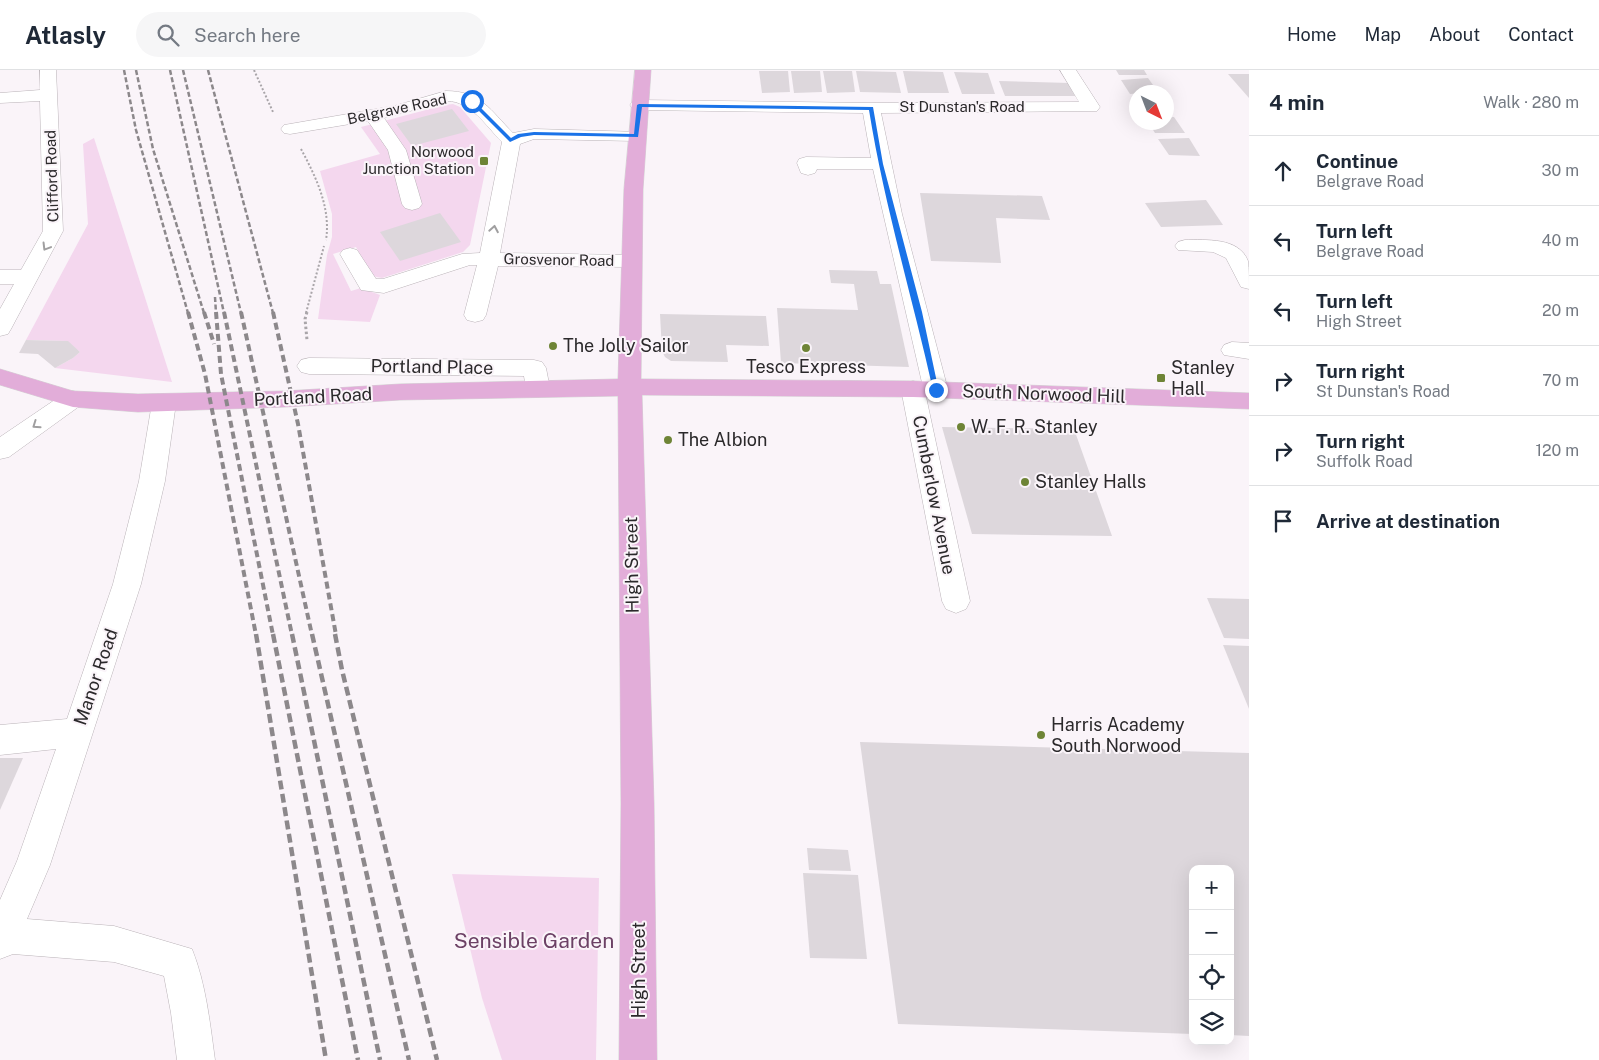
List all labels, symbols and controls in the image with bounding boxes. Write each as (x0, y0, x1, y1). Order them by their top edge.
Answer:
search box (136, 12, 486, 57)
text: Atlasly (25, 21, 106, 49)
icon: search (154, 21, 182, 49)
text: Search here (194, 24, 301, 46)
text: Home (1287, 24, 1337, 45)
text: Map (1365, 24, 1401, 45)
text: About (1429, 24, 1480, 45)
text: Contact (1508, 24, 1574, 45)
north arrow (1129, 85, 1174, 130)
street label: Belgrave Road (346, 90, 448, 127)
route start (461, 90, 484, 113)
text: 4 min (1269, 90, 1324, 115)
text: Walk · 280 m (1483, 93, 1579, 112)
street label: St Dunstan's Road (899, 98, 1025, 115)
street label: Clifford Road (41, 130, 62, 222)
place label: Norwood Junction Station (362, 143, 474, 177)
text: Continue (1316, 150, 1398, 172)
marker: Norwood Junction Station (478, 155, 490, 167)
icon: ahead (1269, 157, 1297, 185)
text: 30 m (1542, 161, 1579, 180)
text: Belgrave Road (1316, 172, 1424, 191)
text: Turn left (1316, 220, 1393, 242)
one-way arrow (489, 225, 499, 234)
icon: left (1269, 227, 1297, 255)
text: 40 m (1541, 231, 1579, 250)
one-way arrow (42, 242, 52, 251)
text: Belgrave Road (1316, 242, 1424, 261)
street label: Grosvenor Road (503, 250, 615, 269)
text: Turn left (1316, 290, 1393, 312)
icon: left (1269, 297, 1297, 325)
text: 20 m (1542, 301, 1579, 320)
text: High Street (1316, 312, 1402, 331)
place label: The Jolly Sailor (563, 335, 689, 356)
marker: The Jolly Sailor (547, 340, 559, 352)
marker: Tesco Express (800, 342, 812, 354)
street label: Portland Place (370, 355, 494, 378)
place label: Tesco Express (746, 356, 866, 377)
place label: Stanley Hall (1171, 357, 1235, 399)
text: Turn right (1316, 360, 1405, 382)
icon: right (1269, 367, 1297, 395)
text: 70 m (1542, 371, 1579, 390)
marker: Stanley Hall (1155, 372, 1167, 384)
route end (925, 379, 948, 402)
street label: South Norwood Hill (962, 380, 1126, 407)
text: St Dunstan's Road (1316, 382, 1450, 401)
street label: Portland Road (253, 383, 373, 410)
street label: Cumberlow Avenue (909, 414, 960, 576)
place label: W. F. R. Stanley (971, 416, 1098, 437)
one-way arrow (33, 419, 42, 428)
marker: W. F. R. Stanley (955, 421, 967, 433)
place label: The Albion (678, 429, 767, 450)
text: Turn right (1316, 430, 1405, 452)
marker: The Albion (662, 434, 674, 446)
icon: right (1269, 437, 1297, 465)
text: 120 m (1535, 441, 1579, 460)
text: Suffolk Road (1316, 452, 1413, 471)
place label: Stanley Halls (1035, 471, 1146, 492)
marker: Stanley Halls (1019, 476, 1031, 488)
icon: arrive (1269, 507, 1297, 535)
text: Arrive at destination (1316, 510, 1500, 532)
street label: High Street (620, 516, 643, 614)
street label: Manor Road (69, 626, 122, 728)
place label: Harris Academy South Norwood (1051, 714, 1185, 756)
marker: Harris Academy South Norwood (1035, 729, 1047, 741)
map controls (1189, 865, 1234, 1045)
button: + (1189, 865, 1234, 910)
button: − (1189, 910, 1234, 955)
street label: High Street (628, 922, 649, 1018)
park label: Sensible Garden (454, 928, 614, 953)
button: locate (1189, 955, 1234, 1000)
button: layers (1189, 1000, 1234, 1045)

